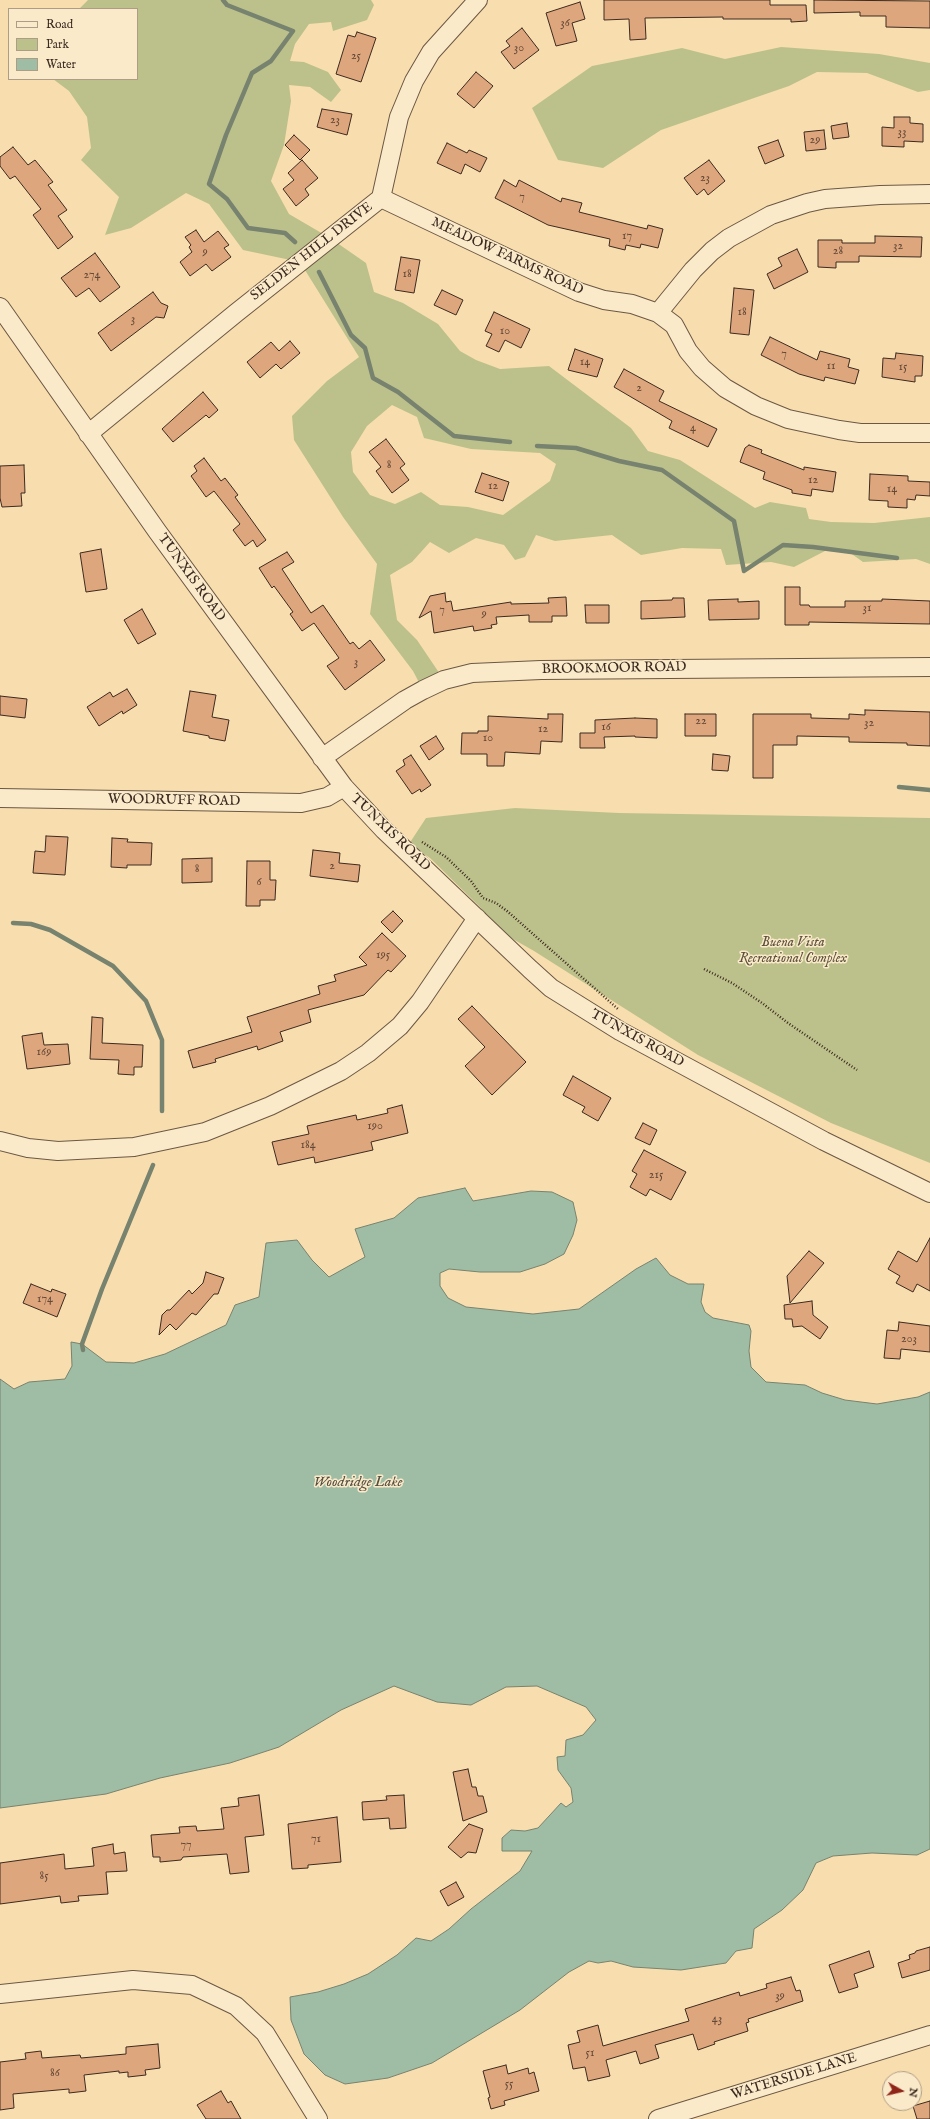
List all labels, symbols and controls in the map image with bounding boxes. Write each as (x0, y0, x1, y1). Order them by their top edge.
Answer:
legend (8, 8, 138, 80)
text: Road (46, 17, 73, 32)
house number: 36 (560, 17, 570, 31)
text: Park (46, 37, 69, 52)
house number: 30 (514, 42, 524, 56)
house number: 25 (351, 50, 361, 64)
text: Water (46, 57, 76, 72)
house number: 23 (330, 114, 340, 128)
house number: 33 (898, 126, 906, 140)
house number: 29 (810, 134, 820, 148)
house number: 23 (700, 172, 710, 186)
house number: 7 (519, 191, 525, 205)
street label: SELDEN HILL DRIVE (248, 199, 376, 305)
street label: MEADOW FARMS ROAD (428, 214, 586, 300)
house number: 17 (622, 230, 632, 244)
house number: 32 (893, 240, 903, 254)
house number: 28 (833, 245, 843, 259)
house number: 9 (202, 246, 208, 260)
house number: 18 (402, 268, 412, 282)
house number: 274 (84, 269, 100, 283)
house number: 18 (737, 306, 747, 320)
house number: 3 (131, 313, 135, 327)
house number: 10 (500, 325, 510, 339)
house number: 7 (781, 348, 787, 362)
house number: 14 (580, 356, 590, 370)
house number: 11 (827, 360, 835, 374)
house number: 15 (899, 361, 907, 375)
house number: 2 (636, 382, 642, 396)
house number: 4 (690, 422, 696, 436)
house number: 8 (387, 459, 391, 473)
house number: 12 (808, 474, 818, 488)
house number: 12 (488, 480, 498, 494)
house number: 14 (887, 483, 897, 497)
street label: TUNXIS ROAD (154, 531, 228, 625)
house number: 31 (863, 602, 871, 616)
house number: 7 (439, 604, 445, 618)
house number: 9 (481, 608, 487, 622)
house number: 3 (354, 656, 358, 670)
street label: BROOKMOOR ROAD (541, 659, 687, 679)
house number: 22 (695, 715, 707, 729)
house number: 32 (864, 717, 874, 731)
house number: 16 (601, 721, 611, 735)
house number: 12 (538, 723, 548, 737)
house number: 10 (483, 732, 493, 746)
street label: WOODRUFF ROAD (108, 791, 240, 811)
street label: TUNXIS ROAD (347, 791, 433, 875)
house number: 2 (329, 860, 335, 874)
house number: 8 (195, 863, 199, 877)
house number: 6 (256, 876, 262, 890)
park label: Buena Vista Recreational Complex (739, 935, 847, 968)
house number: 195 (376, 949, 390, 963)
street label: TUNXIS ROAD (587, 1006, 687, 1072)
house number: 169 (37, 1046, 51, 1060)
house number: 190 (367, 1120, 383, 1134)
house number: 184 (300, 1139, 316, 1153)
house number: 215 (649, 1169, 663, 1183)
house number: 174 (37, 1293, 53, 1307)
house number: 203 (901, 1333, 917, 1347)
water label: Woodridge Lake (314, 1474, 402, 1492)
house number: 71 (311, 1833, 321, 1847)
house number: 77 (180, 1839, 192, 1853)
house number: 85 (39, 1870, 49, 1884)
house number: 39 (775, 1990, 785, 2004)
house number: 43 (712, 2013, 722, 2027)
house number: 51 (586, 2047, 594, 2061)
street label: WATERSIDE LANE (729, 2050, 859, 2104)
house number: 86 (50, 2067, 60, 2081)
north arrow (882, 2071, 922, 2111)
house number: 55 (505, 2078, 513, 2092)
text: N (905, 2087, 920, 2098)

